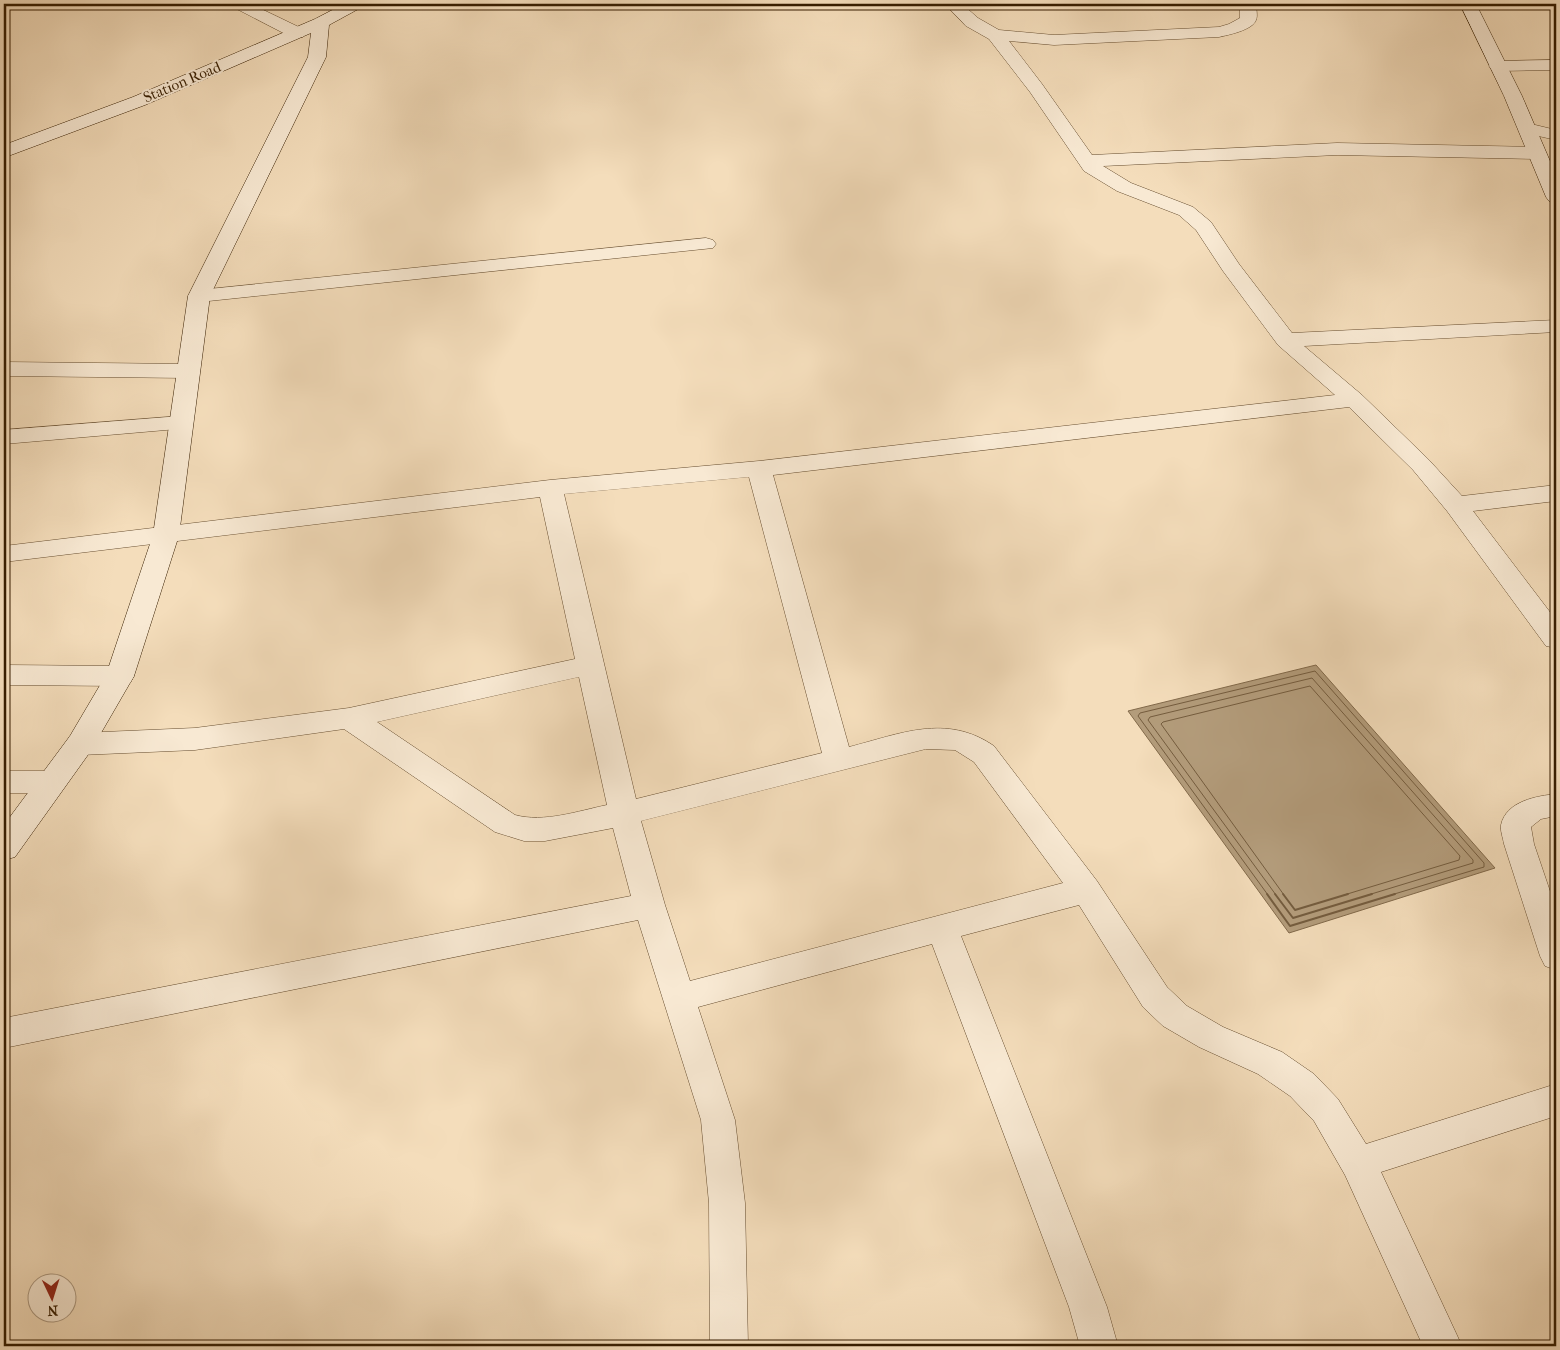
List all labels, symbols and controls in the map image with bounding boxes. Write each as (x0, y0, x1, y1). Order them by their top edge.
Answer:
street label: Station Road (140, 57, 224, 106)
north arrow (28, 1272, 78, 1322)
text: N (47, 1302, 59, 1319)

